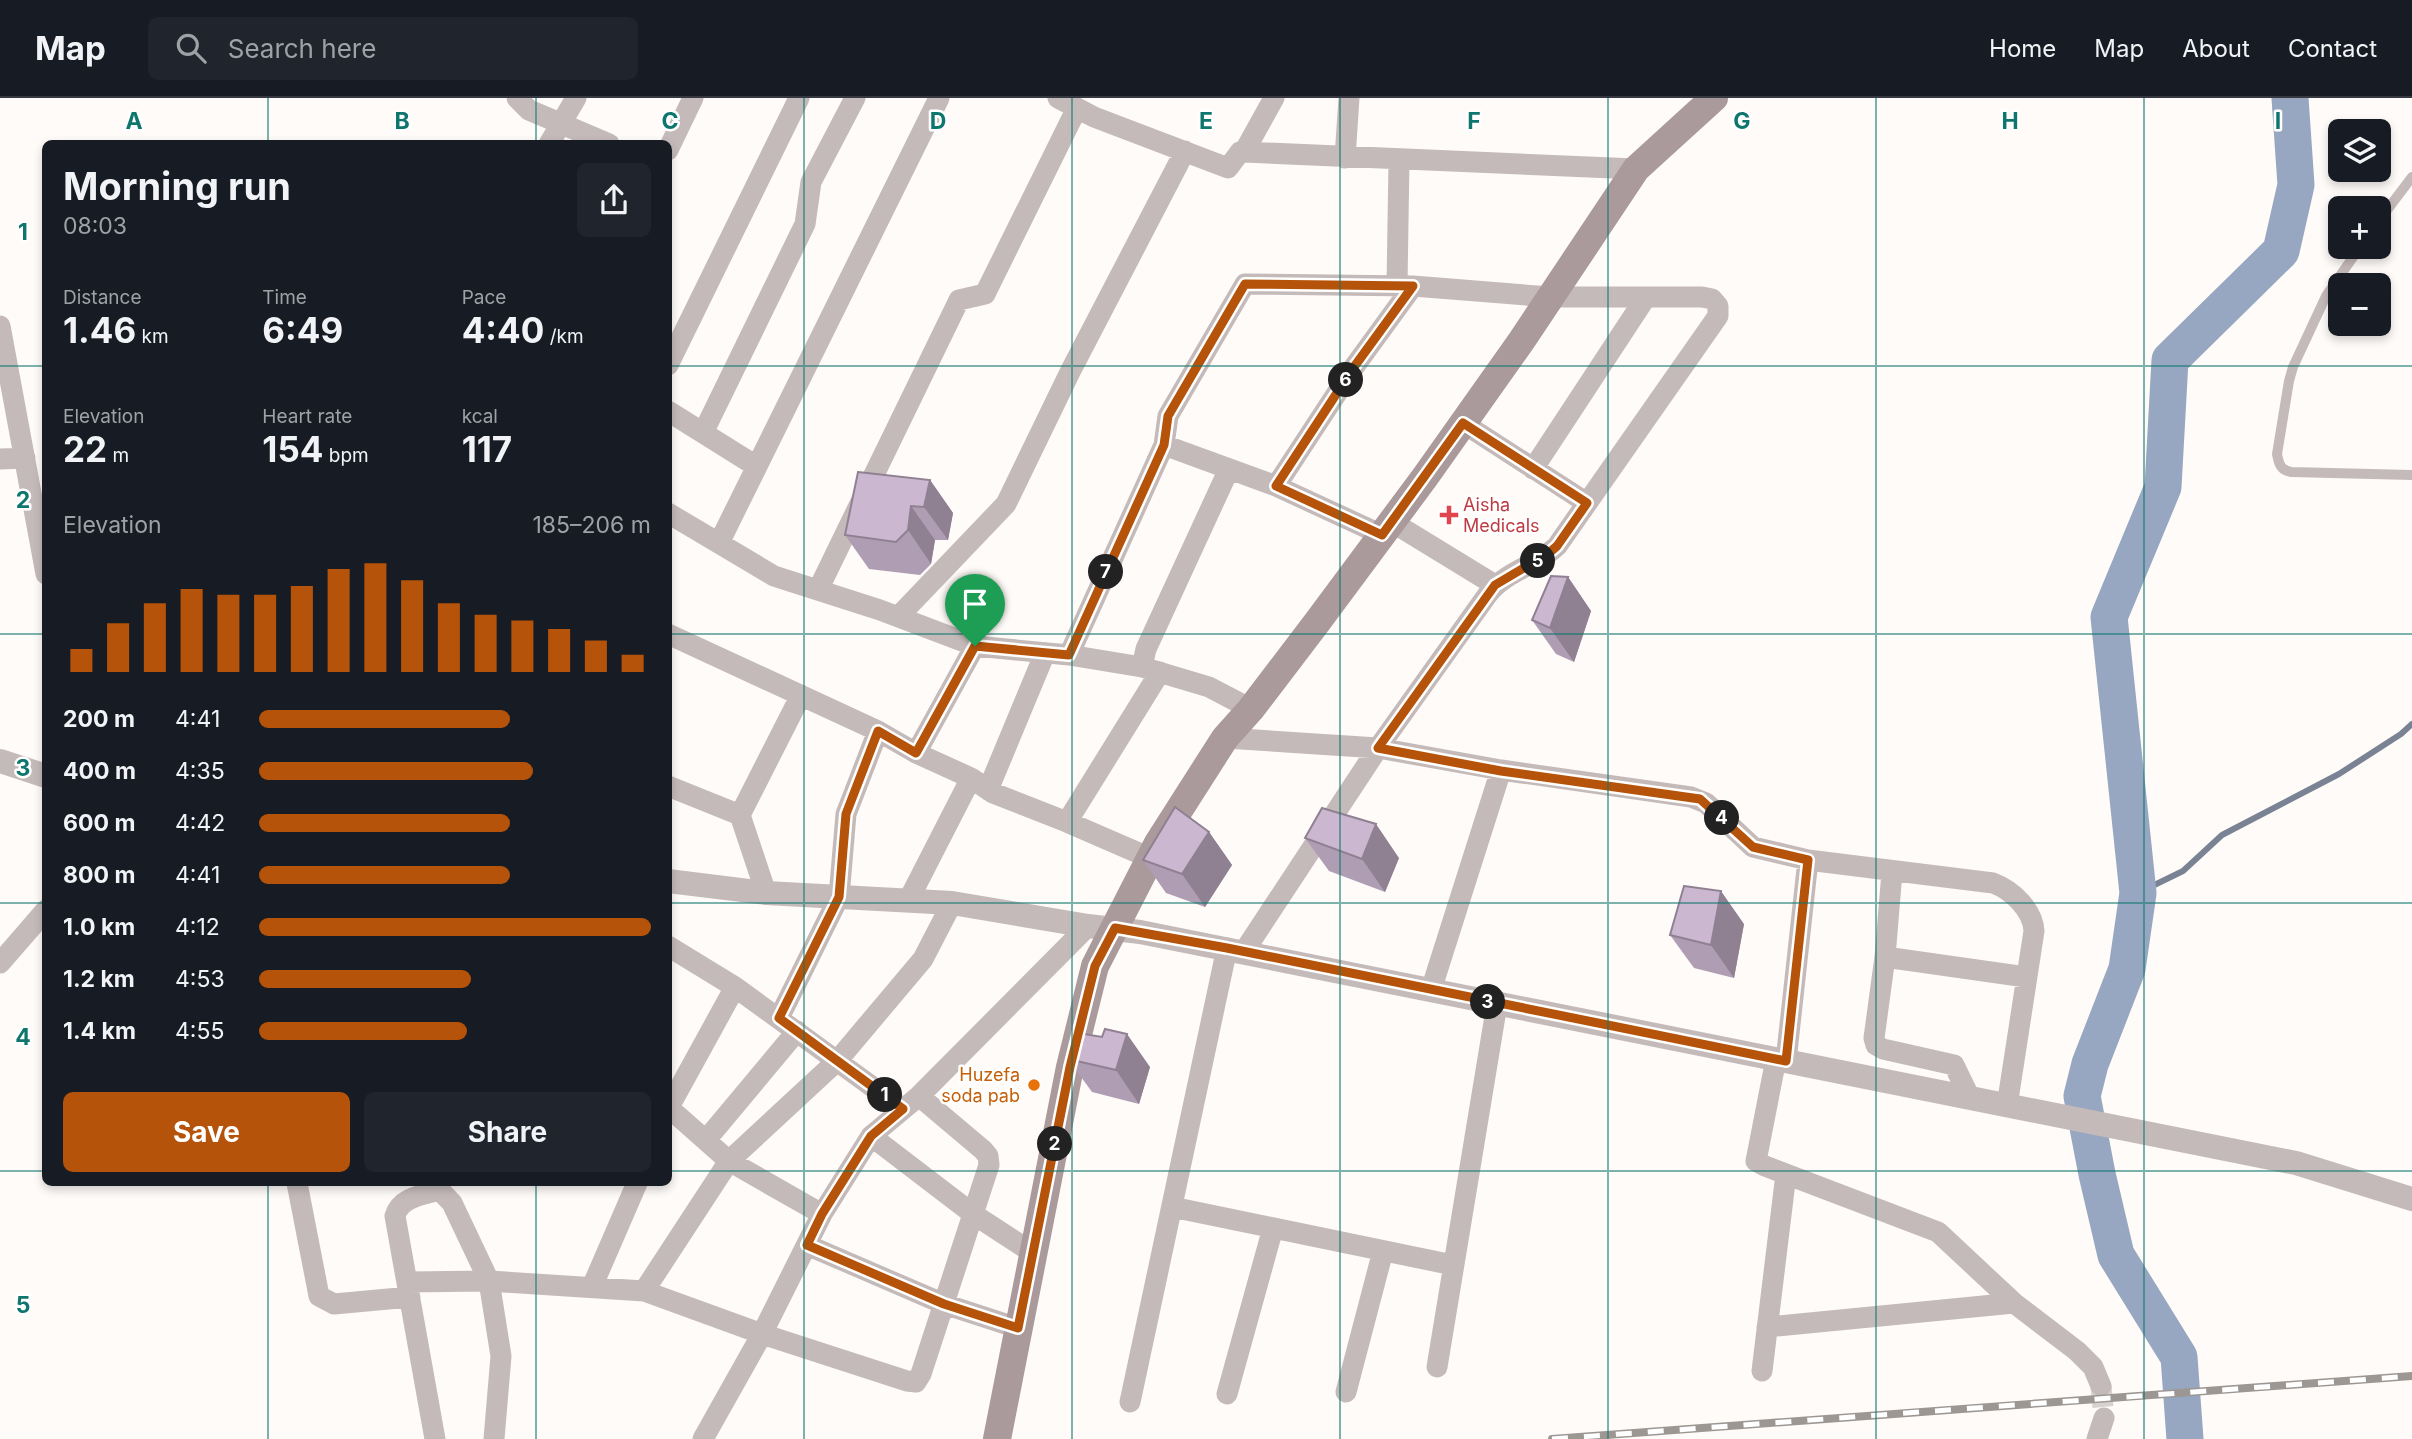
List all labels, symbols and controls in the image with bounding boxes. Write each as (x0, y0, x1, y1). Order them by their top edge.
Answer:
search box (148, 17, 638, 80)
text: Map (35, 28, 106, 68)
icon: search (172, 29, 210, 67)
text: Search here (228, 33, 376, 64)
text: Home (1989, 34, 2056, 63)
text: Map (2094, 34, 2144, 63)
text: About (2182, 34, 2250, 63)
text: Contact (2288, 34, 2377, 63)
text: A (125, 107, 143, 135)
text: B (394, 107, 410, 135)
text: C (661, 107, 679, 135)
text: D (930, 107, 946, 135)
text: E (1199, 107, 1213, 135)
text: F (1467, 107, 1481, 135)
text: G (1733, 107, 1751, 135)
text: H (2001, 107, 2019, 135)
text: I (2275, 107, 2281, 135)
map controls (2328, 119, 2391, 336)
button: layers (2328, 119, 2391, 182)
text: Morning run (63, 163, 291, 209)
button: share (577, 163, 651, 237)
button: + (2328, 196, 2391, 259)
text: 08:03 (63, 212, 127, 240)
text: 1 (18, 218, 28, 246)
button: − (2328, 273, 2391, 336)
text: Distance (63, 286, 141, 309)
text: Time (262, 286, 307, 309)
text: Pace (462, 286, 506, 309)
text: 1.46 (63, 309, 136, 351)
text: 6:49 (262, 309, 343, 351)
text: 4:40 (462, 309, 544, 351)
text: km (136, 325, 169, 348)
text: /km (544, 325, 584, 348)
pin: 6 (1328, 362, 1364, 398)
text: 6 (1339, 368, 1352, 391)
text: Elevation (63, 405, 144, 428)
text: Heart rate (262, 405, 352, 428)
text: kcal (462, 405, 498, 428)
text: 22 (63, 428, 107, 470)
text: 154 (262, 428, 323, 470)
text: 117 (462, 428, 512, 470)
text: m (107, 444, 129, 467)
text: bpm (323, 444, 369, 467)
text: 2 (16, 486, 30, 514)
place label: Aisha Medicals (1463, 494, 1540, 536)
marker: Aisha Medicals (1441, 507, 1457, 523)
text: Elevation (63, 511, 162, 539)
text: 185–206 m (533, 511, 651, 539)
pin: 5 (1520, 544, 1556, 578)
text: 5 (1531, 549, 1544, 572)
pin: 7 (1088, 554, 1124, 589)
text: 7 (1100, 560, 1111, 583)
pin (945, 574, 1005, 646)
icon: arrive (956, 585, 994, 623)
text: 200 m (63, 705, 135, 733)
text: 4:41 (175, 705, 220, 733)
text: 3 (16, 754, 30, 782)
text: 400 m (63, 757, 136, 785)
text: 4:35 (175, 757, 225, 785)
pin: 4 (1704, 800, 1740, 836)
text: 4 (1715, 806, 1728, 829)
text: 600 m (63, 809, 135, 837)
text: 4:42 (175, 809, 225, 837)
text: 800 m (63, 861, 135, 889)
text: 4:41 (175, 861, 220, 889)
text: 1.0 km (63, 913, 135, 941)
text: 4:12 (175, 913, 220, 941)
text: 1.2 km (63, 965, 135, 993)
text: 4:53 (175, 965, 225, 993)
pin: 3 (1470, 984, 1506, 1020)
text: 3 (1481, 990, 1494, 1013)
text: 1.4 km (63, 1017, 136, 1045)
text: 4:55 (175, 1017, 224, 1045)
text: 4 (15, 1023, 31, 1051)
place label: Huzefa soda pab (941, 1064, 1020, 1106)
pin: 1 (868, 1077, 903, 1112)
marker: Huzefa soda pab (1026, 1077, 1042, 1093)
text: 1 (880, 1083, 889, 1106)
button: Save (63, 1092, 350, 1172)
button: Share (364, 1092, 651, 1172)
pin: 2 (1038, 1126, 1072, 1162)
text: 2 (1049, 1132, 1060, 1155)
text: 5 (16, 1291, 30, 1319)

